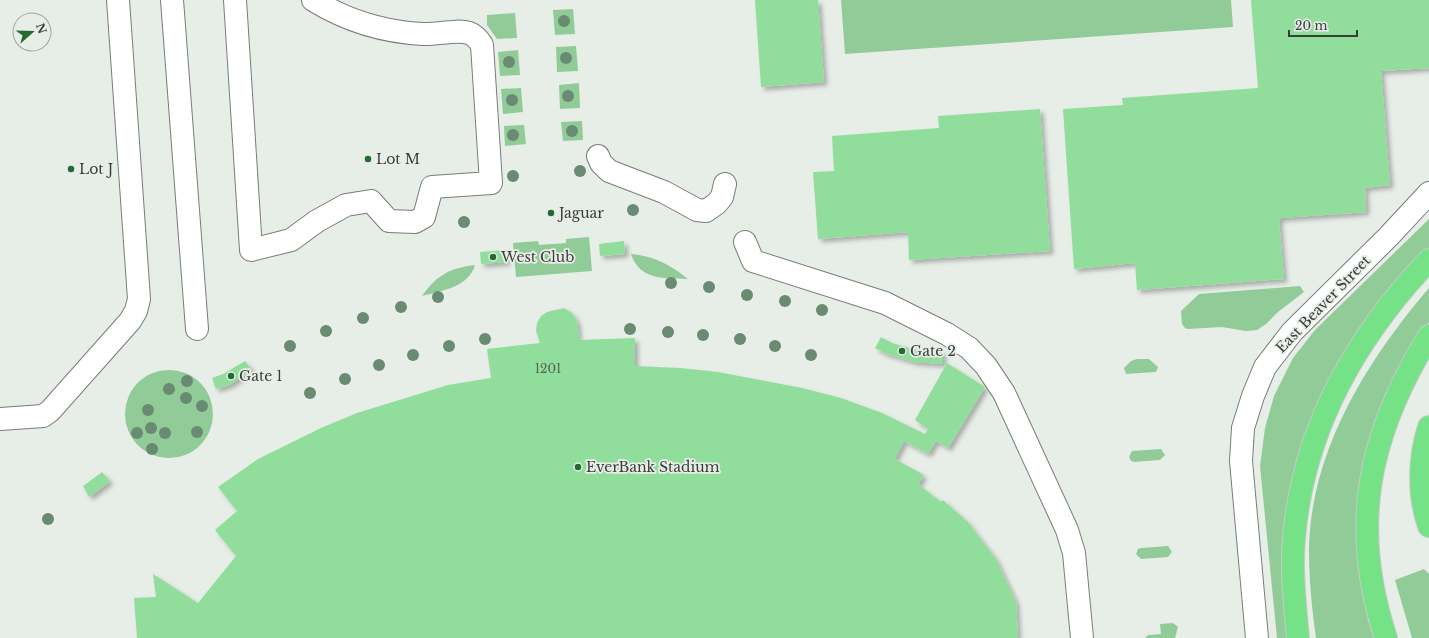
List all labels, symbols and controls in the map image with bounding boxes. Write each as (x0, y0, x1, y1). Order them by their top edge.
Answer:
north arrow (12, 12, 52, 52)
scale bar (1289, 12, 1357, 38)
text: 20 m (1295, 18, 1327, 33)
text: N (33, 21, 50, 36)
place label: Lot M (376, 150, 420, 168)
marker: Lot M (363, 154, 373, 164)
place label: Lot J (79, 160, 113, 178)
marker: Lot J (66, 164, 76, 174)
place label: Jaguar (557, 204, 604, 222)
marker: Jaguar (546, 208, 556, 218)
place label: West Club (500, 248, 574, 266)
street label: East Beaver Street (1272, 251, 1375, 356)
marker: West Club (488, 252, 498, 262)
place label: Gate 2 (910, 342, 956, 360)
marker: Gate 2 (897, 346, 907, 356)
house number: 1201 (535, 361, 561, 376)
place label: Gate 1 (239, 367, 283, 385)
marker: Gate 1 (226, 371, 236, 381)
place label: EverBank Stadium (586, 458, 720, 476)
marker: EverBank Stadium (573, 462, 583, 472)

